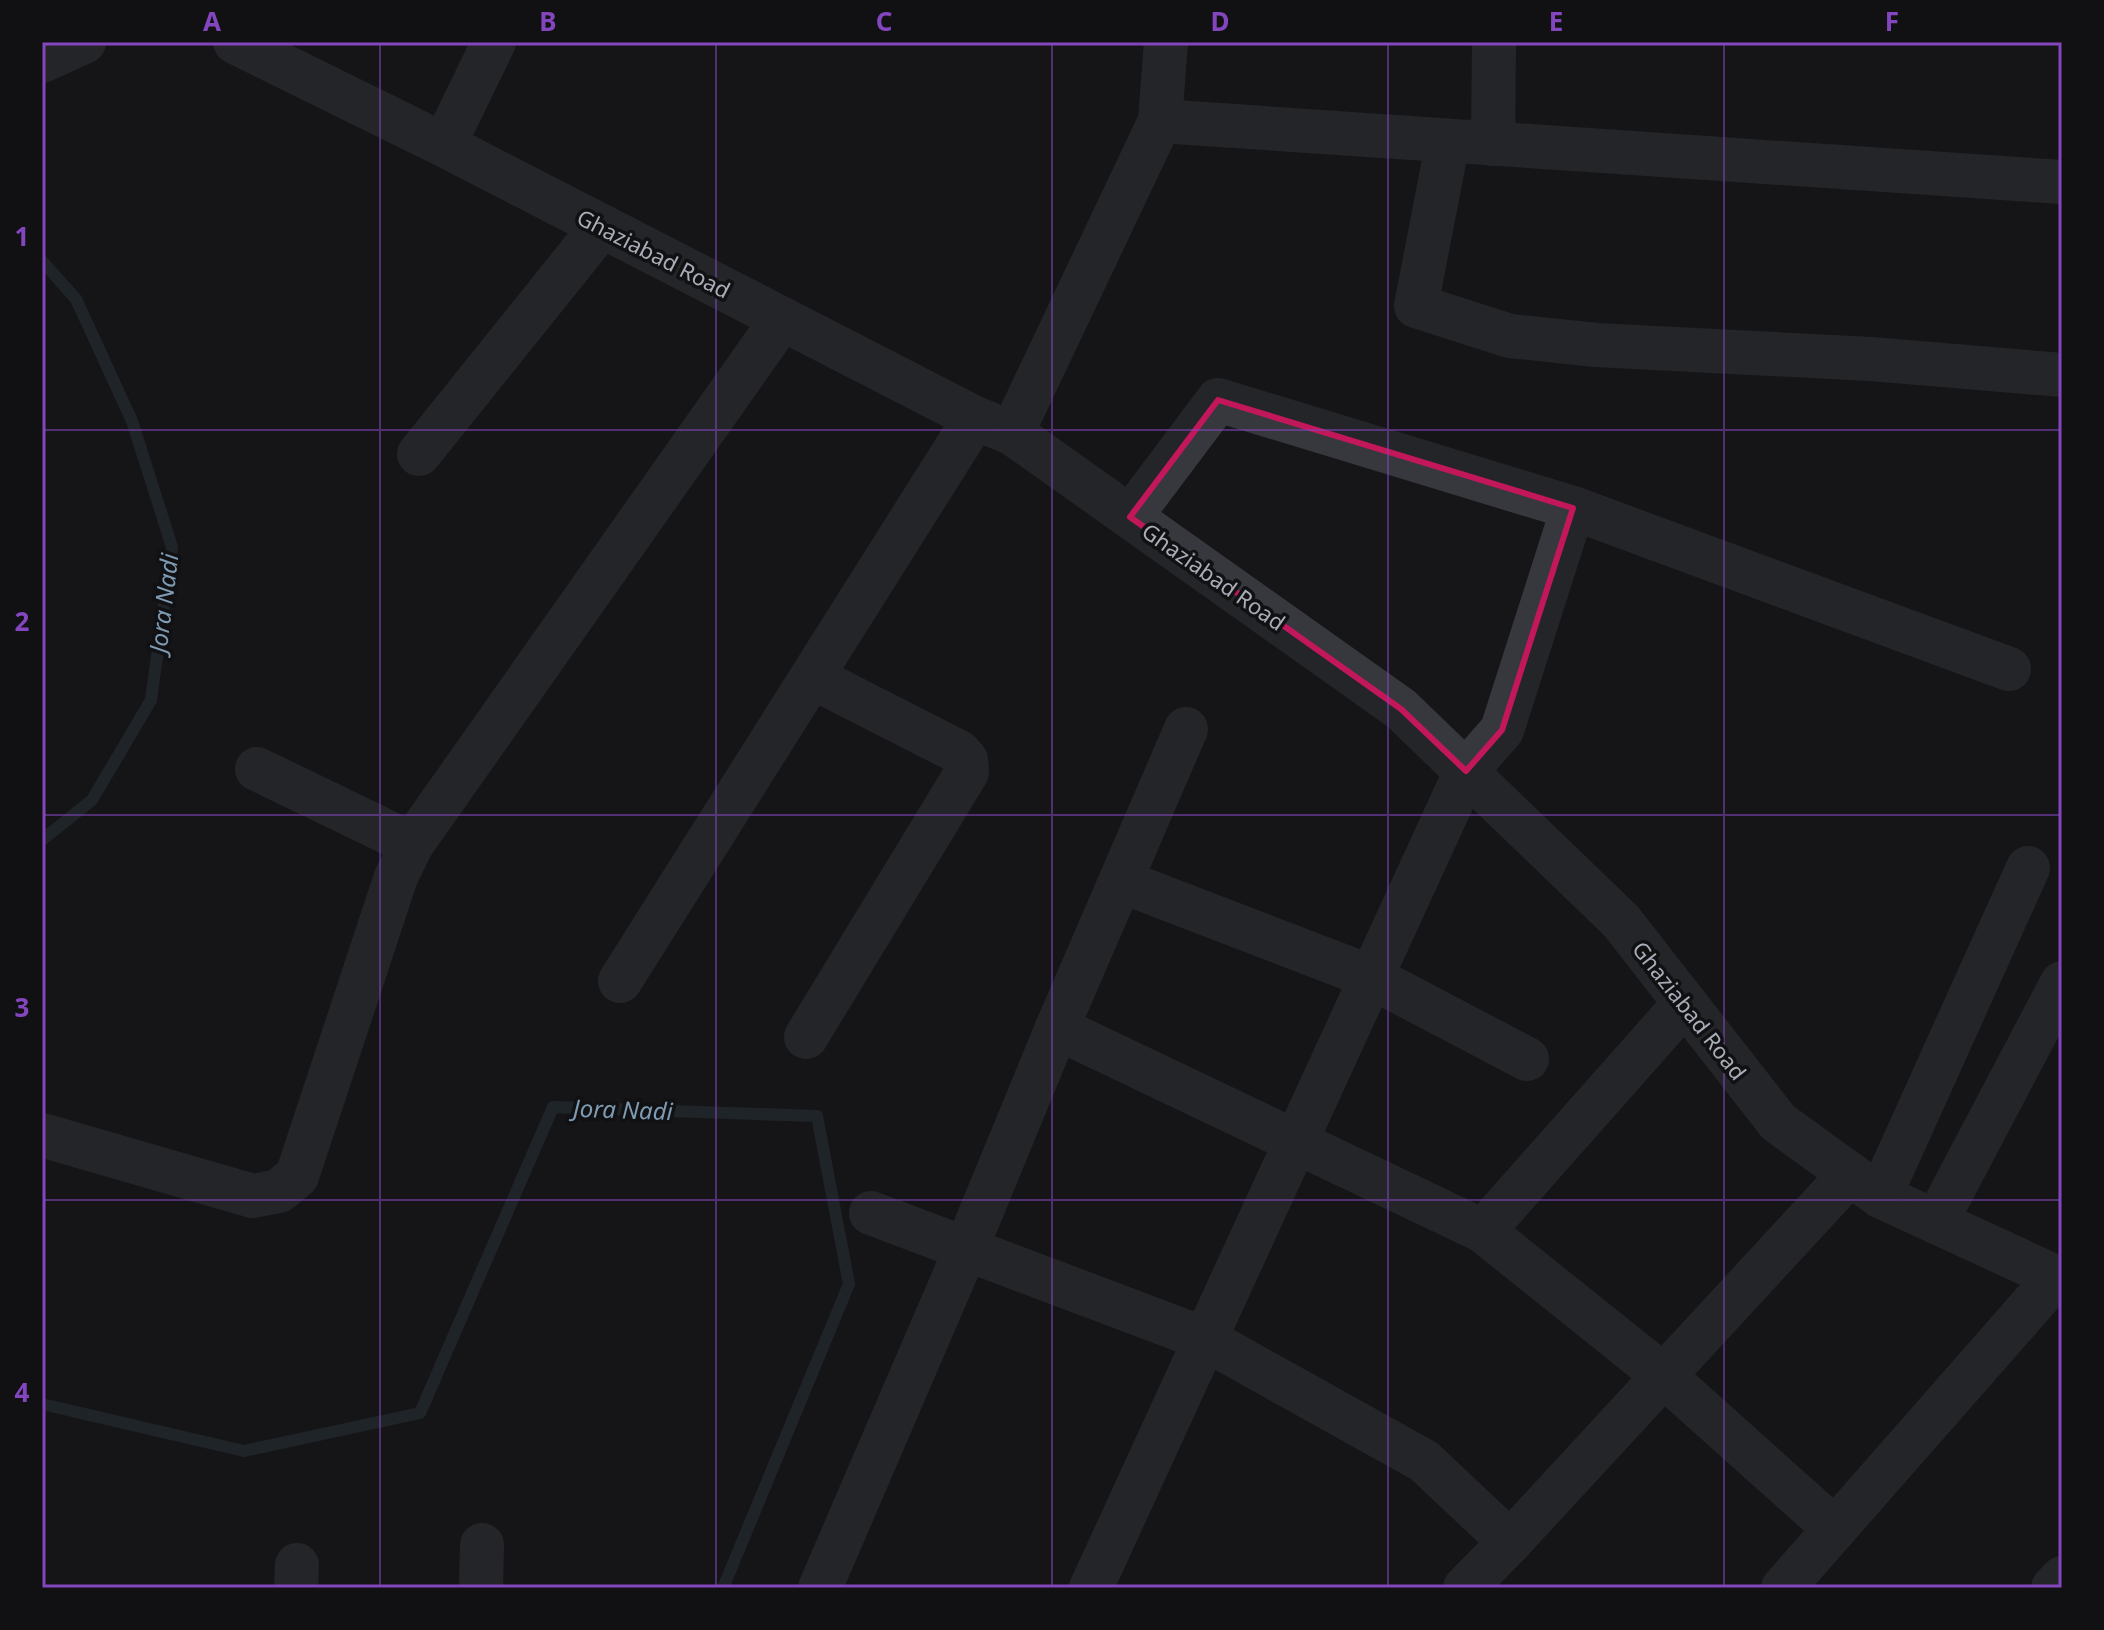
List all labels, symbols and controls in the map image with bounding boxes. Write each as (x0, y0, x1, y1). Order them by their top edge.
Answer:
text: A (203, 3, 221, 39)
text: B (539, 3, 557, 39)
text: C (876, 3, 892, 39)
text: D (1210, 3, 1230, 39)
text: E (1549, 3, 1563, 39)
text: F (1885, 3, 1899, 39)
street label: Ghaziabad Road (572, 201, 736, 305)
text: 1 (15, 218, 29, 254)
street label: Ghaziabad Road (1136, 515, 1292, 637)
water label: Jora Nadi (140, 551, 186, 658)
text: 2 (15, 603, 30, 639)
street label: Ghaziabad Road (1626, 934, 1754, 1086)
text: 3 (15, 989, 29, 1025)
water label: Jora Nadi (569, 1091, 674, 1127)
text: 4 (15, 1374, 30, 1410)

